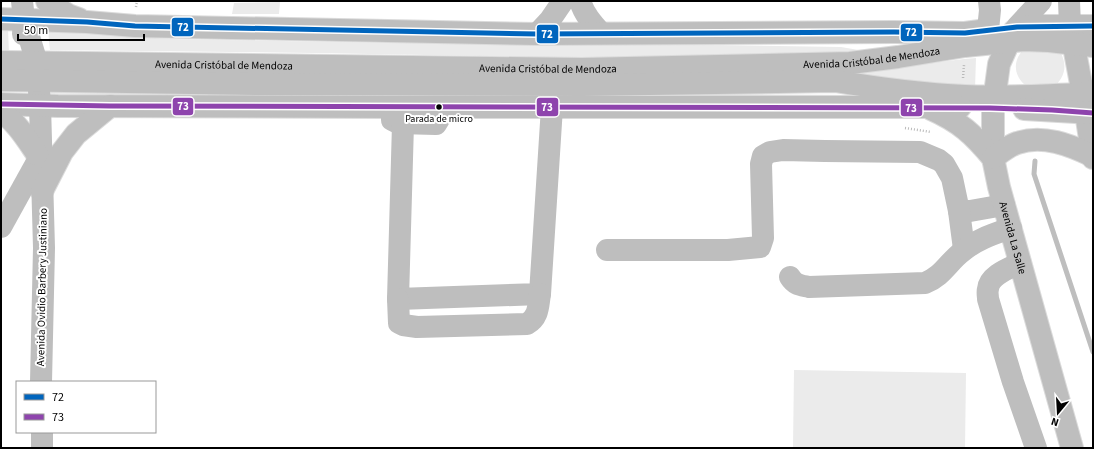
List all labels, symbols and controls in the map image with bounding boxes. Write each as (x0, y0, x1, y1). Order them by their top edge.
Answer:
scale bar (18, 16, 144, 42)
line badge: 72 (171, 17, 194, 37)
text: 72 (177, 20, 189, 35)
text: 50 m (24, 22, 48, 39)
line badge: 72 (900, 23, 923, 42)
line badge: 72 (536, 24, 559, 44)
text: 72 (905, 25, 917, 40)
text: 72 (541, 27, 553, 42)
street label: Avenida Cristóbal de Mendoza (803, 43, 941, 72)
street label: Avenida Cristóbal de Mendoza (155, 56, 293, 73)
street label: Avenida Cristóbal de Mendoza (479, 60, 617, 77)
line badge: 73 (172, 97, 194, 116)
line badge: 73 (536, 97, 559, 117)
line badge: 73 (900, 98, 923, 117)
text: 73 (177, 99, 189, 114)
text: 73 (541, 100, 553, 115)
text: 73 (905, 101, 917, 116)
marker: Parada de micro (434, 102, 444, 112)
place label: Parada de micro (405, 112, 473, 126)
street label: Avenida La Salle (996, 200, 1031, 276)
street label: Avenida Ovidio Barbery Justiniano (33, 208, 51, 366)
legend (16, 381, 156, 433)
text: 72 (52, 389, 64, 406)
north arrow (1038, 393, 1078, 433)
text: 73 (52, 409, 64, 426)
text: N (1049, 414, 1061, 430)

